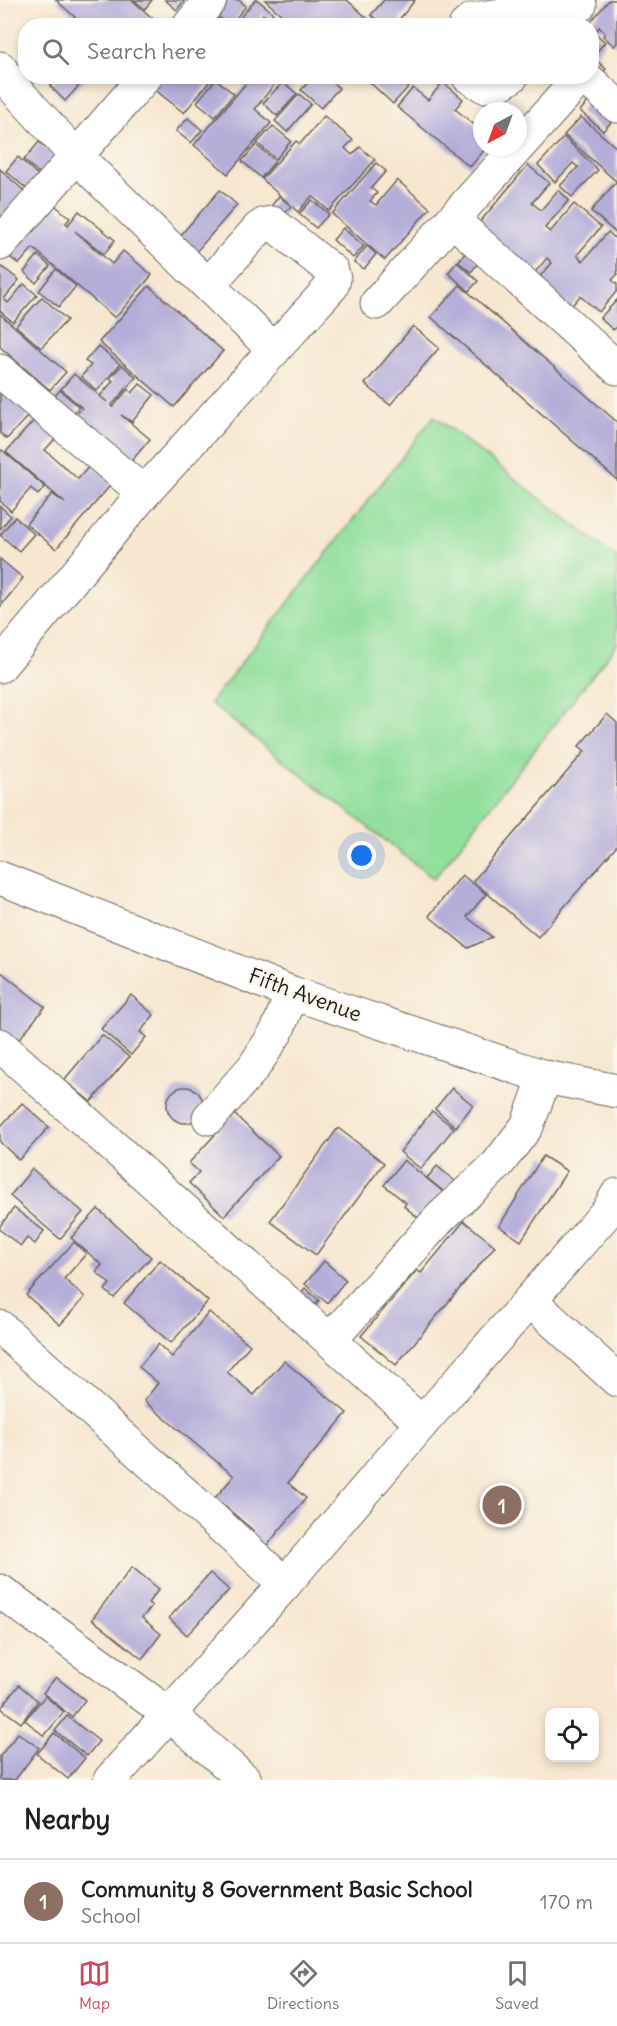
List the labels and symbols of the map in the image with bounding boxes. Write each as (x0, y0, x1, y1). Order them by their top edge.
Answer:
north arrow (473, 102, 527, 156)
your location (347, 841, 376, 870)
street label: Fifth Avenue (245, 962, 365, 1027)
pin: 1 (482, 1482, 522, 1528)

